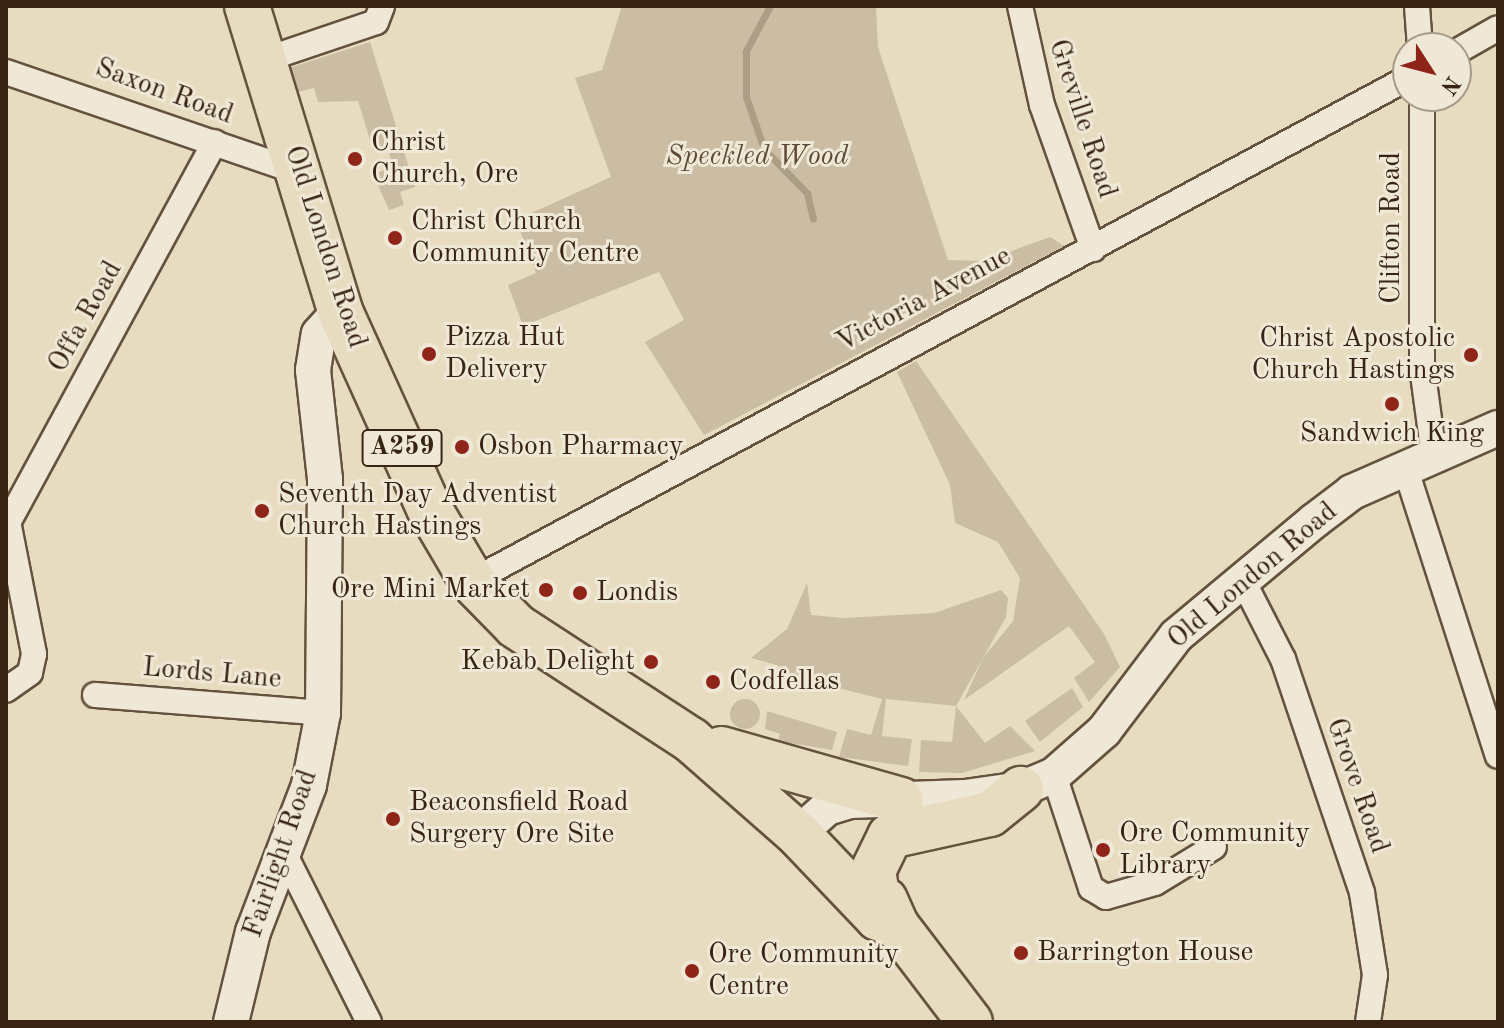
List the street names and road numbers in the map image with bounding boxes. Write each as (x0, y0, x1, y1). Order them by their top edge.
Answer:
street label: Greville Road (1041, 35, 1123, 203)
street label: Saxon Road (90, 52, 238, 132)
street label: Old London Road (276, 141, 374, 353)
street label: Clifton Road (1375, 152, 1409, 304)
street label: Victoria Avenue (831, 240, 1017, 360)
street label: Offa Road (42, 255, 130, 379)
road number: A259 (360, 426, 444, 470)
street label: Old London Road (1161, 495, 1345, 657)
street label: Lords Lane (141, 651, 283, 697)
street label: Grove Road (1318, 714, 1396, 858)
street label: Fairlight Road (237, 766, 325, 942)

